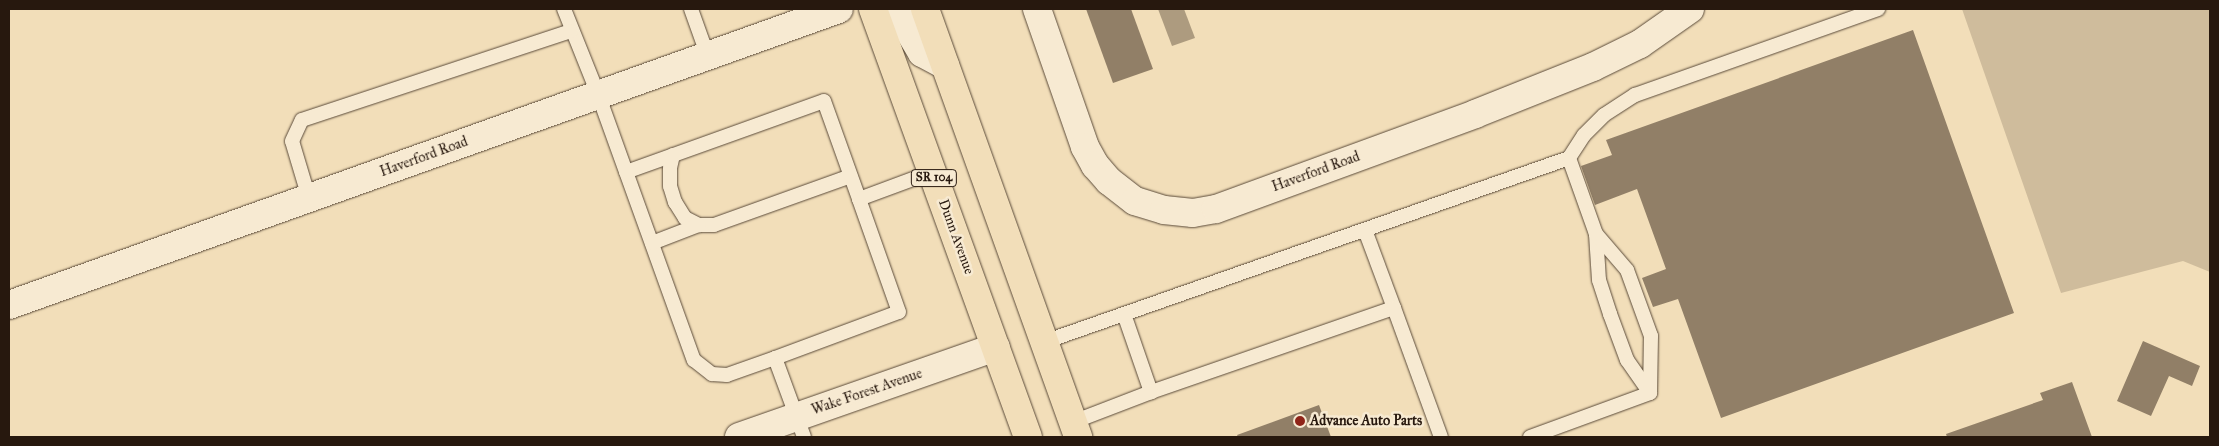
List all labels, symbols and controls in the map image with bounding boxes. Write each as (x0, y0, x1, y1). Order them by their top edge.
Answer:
street label: Haverford Road (378, 133, 470, 181)
street label: Haverford Road (1270, 148, 1362, 196)
road number: SR 104 (910, 168, 958, 188)
street label: Dunn Avenue (935, 197, 977, 277)
street label: Wake Forest Avenue (810, 365, 924, 419)
place label: Advance Auto Parts (1310, 413, 1422, 429)
marker: Advance Auto Parts (1294, 415, 1306, 427)

